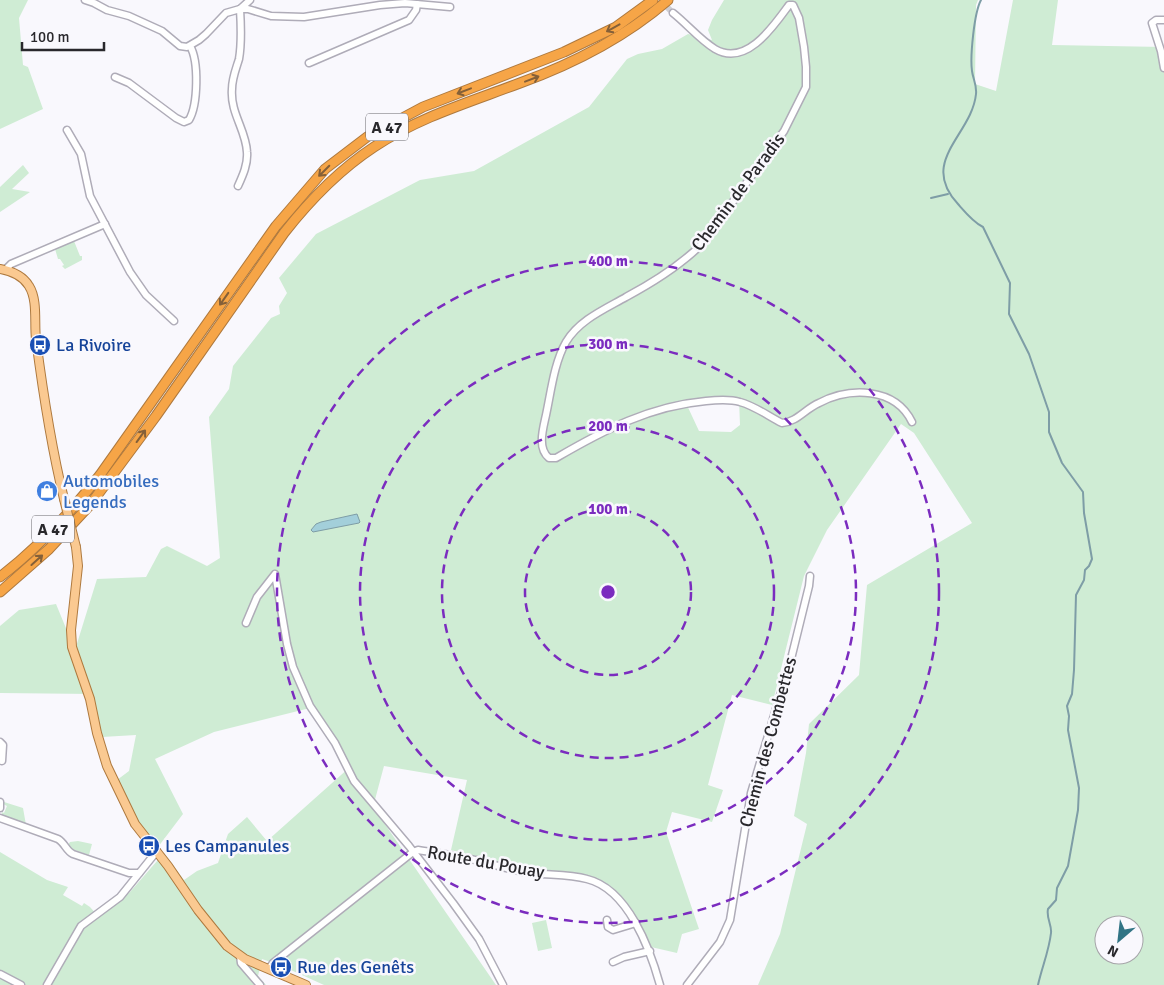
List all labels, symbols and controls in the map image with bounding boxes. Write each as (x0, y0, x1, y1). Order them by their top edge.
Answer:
scale bar (22, 20, 105, 52)
one-way arrow (606, 23, 621, 33)
text: 100 m (30, 28, 70, 46)
one-way arrow (525, 73, 540, 82)
one-way arrow (457, 87, 472, 96)
road number: A 47 (366, 114, 408, 140)
street label: Chemin de Paradis (687, 129, 790, 255)
one-way arrow (318, 165, 330, 178)
text: 400 m (588, 252, 628, 270)
one-way arrow (219, 292, 229, 306)
bus stop icon: La Rivoire (28, 333, 52, 357)
place label: La Rivoire (56, 334, 131, 356)
text: 300 m (588, 335, 628, 353)
text: 200 m (588, 417, 628, 435)
one-way arrow (136, 429, 146, 443)
place label: Automobiles Legends (63, 470, 159, 513)
shop icon: Automobiles Legends (35, 479, 59, 503)
text: 100 m (588, 500, 628, 518)
road number: A 47 (32, 516, 74, 542)
one-way arrow (31, 555, 44, 566)
centre of rings (599, 583, 617, 601)
street label: Chemin des Combettes (735, 654, 801, 830)
bus stop icon: Les Campanules (137, 834, 161, 858)
place label: Les Campanules (165, 835, 289, 857)
street label: Route du Pouay (426, 841, 547, 883)
north arrow (1094, 915, 1144, 965)
text: N (1105, 941, 1121, 961)
bus stop icon: Rue des Genêts (269, 955, 293, 979)
place label: Rue des Genêts (297, 956, 414, 978)

